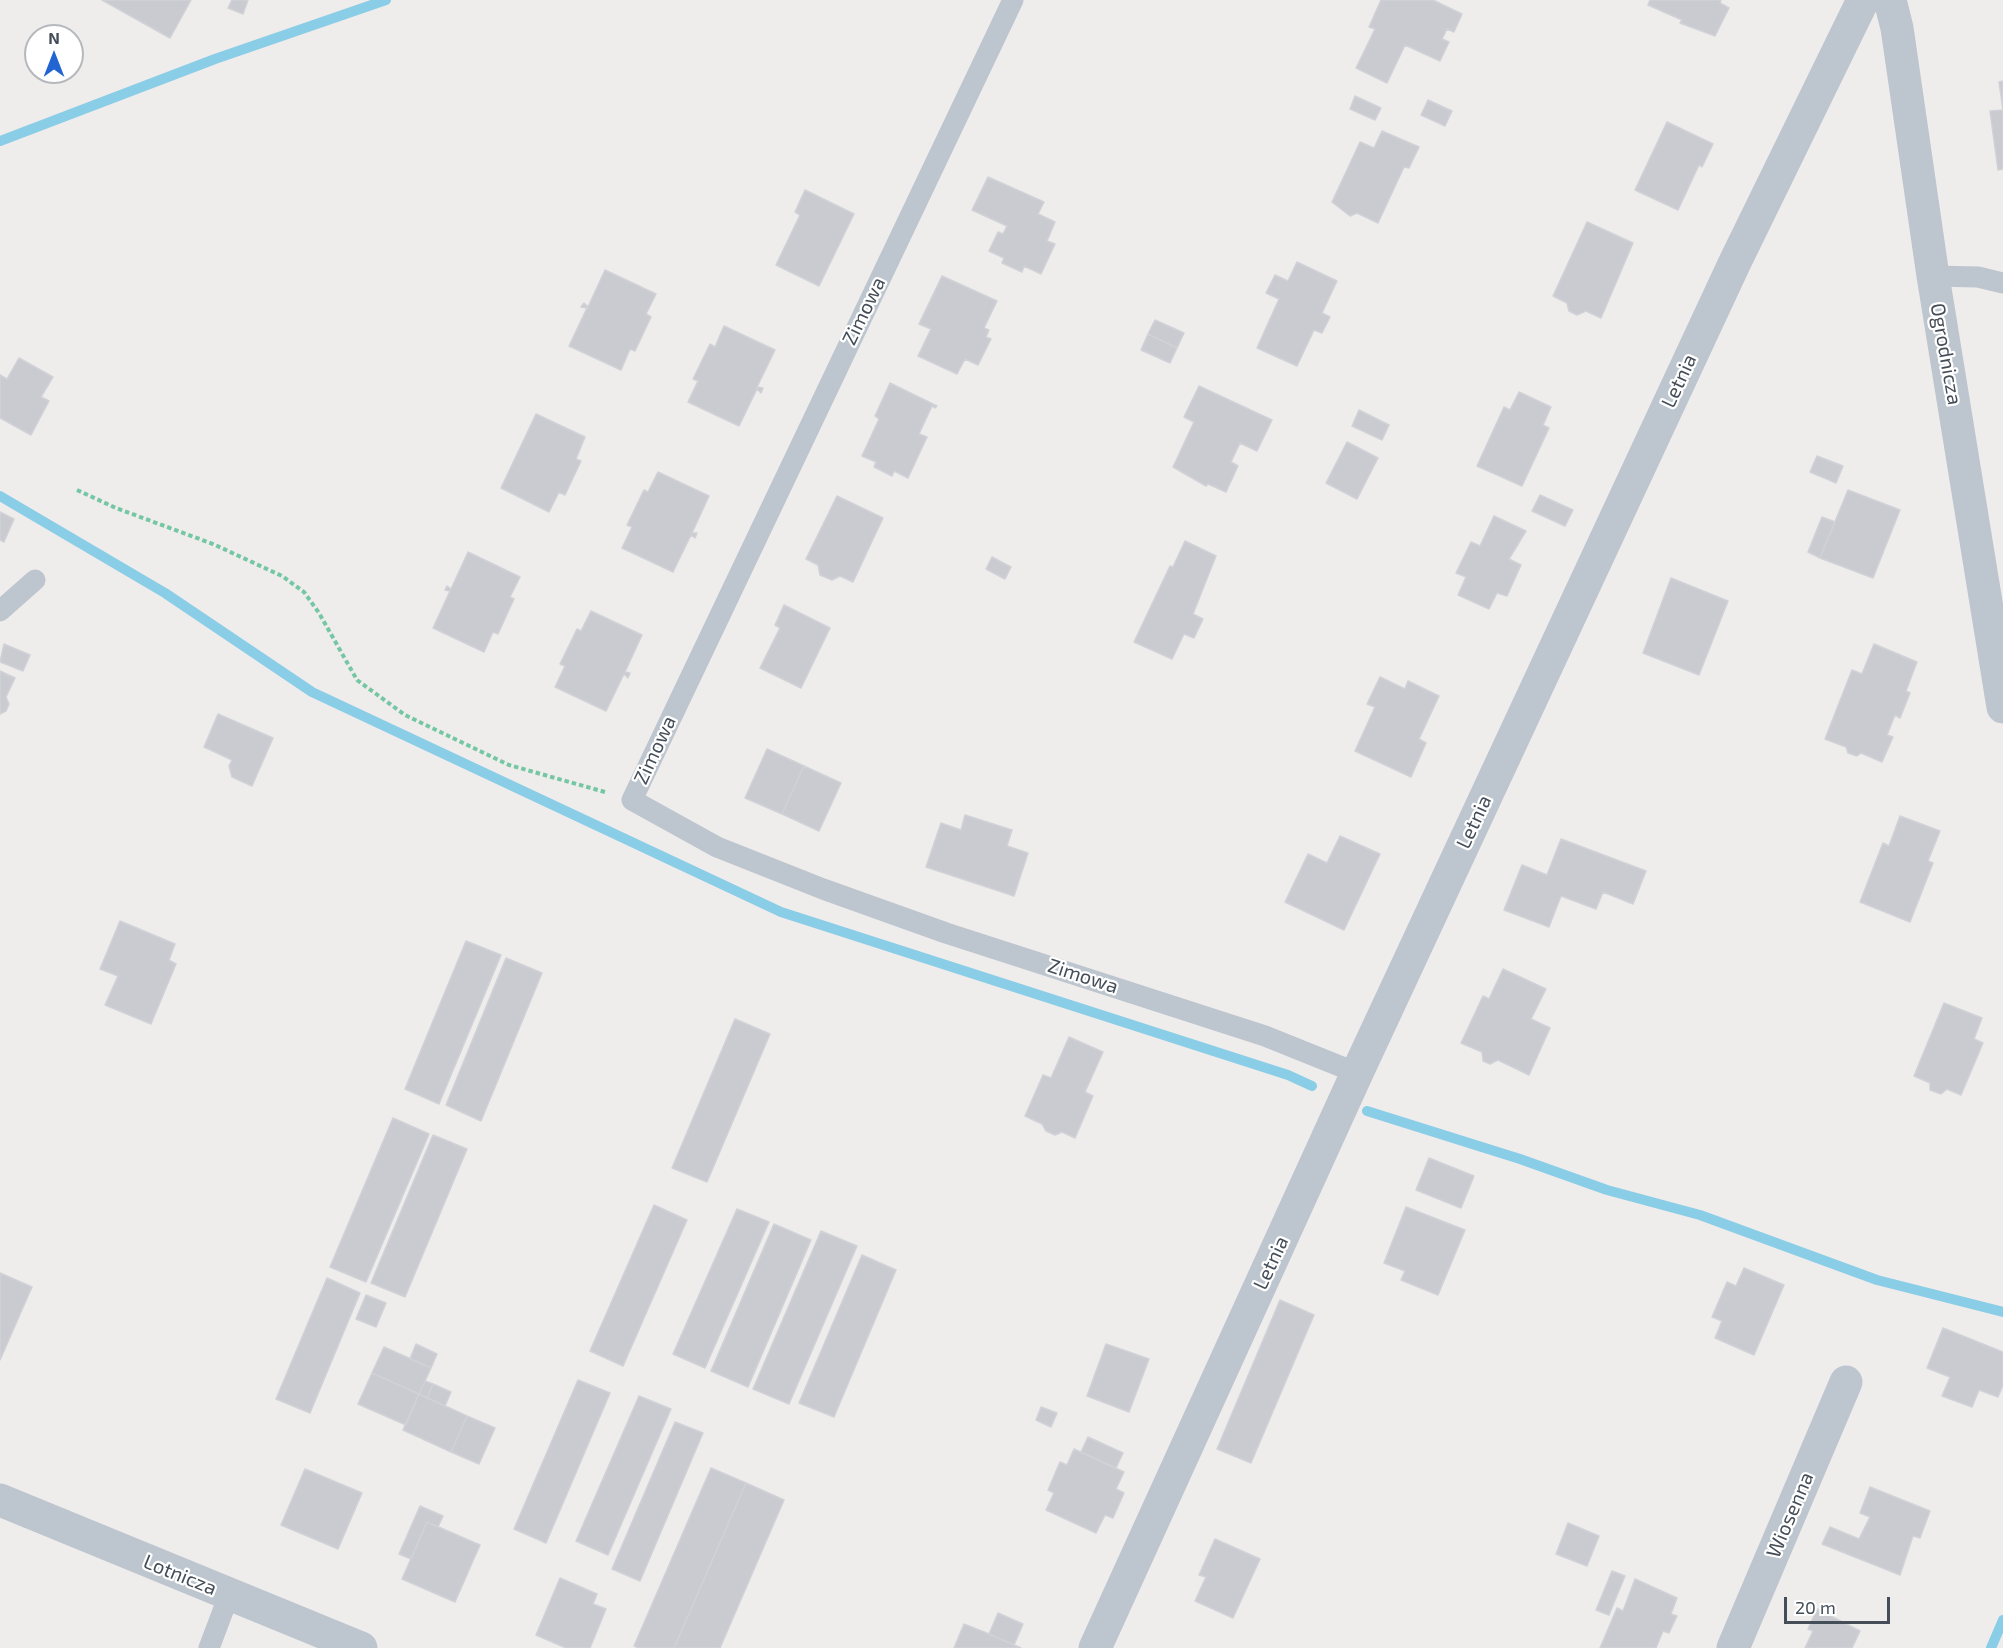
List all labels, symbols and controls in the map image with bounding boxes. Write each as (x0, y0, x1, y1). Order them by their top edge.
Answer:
north arrow (24, 24, 84, 84)
text: N (48, 28, 60, 47)
street label: Zimowa (837, 273, 891, 349)
street label: Ogrodnicza (1925, 301, 1967, 407)
street label: Letnia (1656, 350, 1702, 412)
street label: Zimowa (629, 712, 681, 788)
street label: Letnia (1451, 791, 1497, 853)
street label: Zimowa (1045, 953, 1121, 999)
street label: Letnia (1248, 1232, 1294, 1294)
street label: Wiosenna (1761, 1469, 1819, 1561)
street label: Lotnicza (140, 1550, 220, 1600)
scale bar (1787, 1585, 1894, 1623)
text: 20 m (1795, 1596, 1836, 1618)

